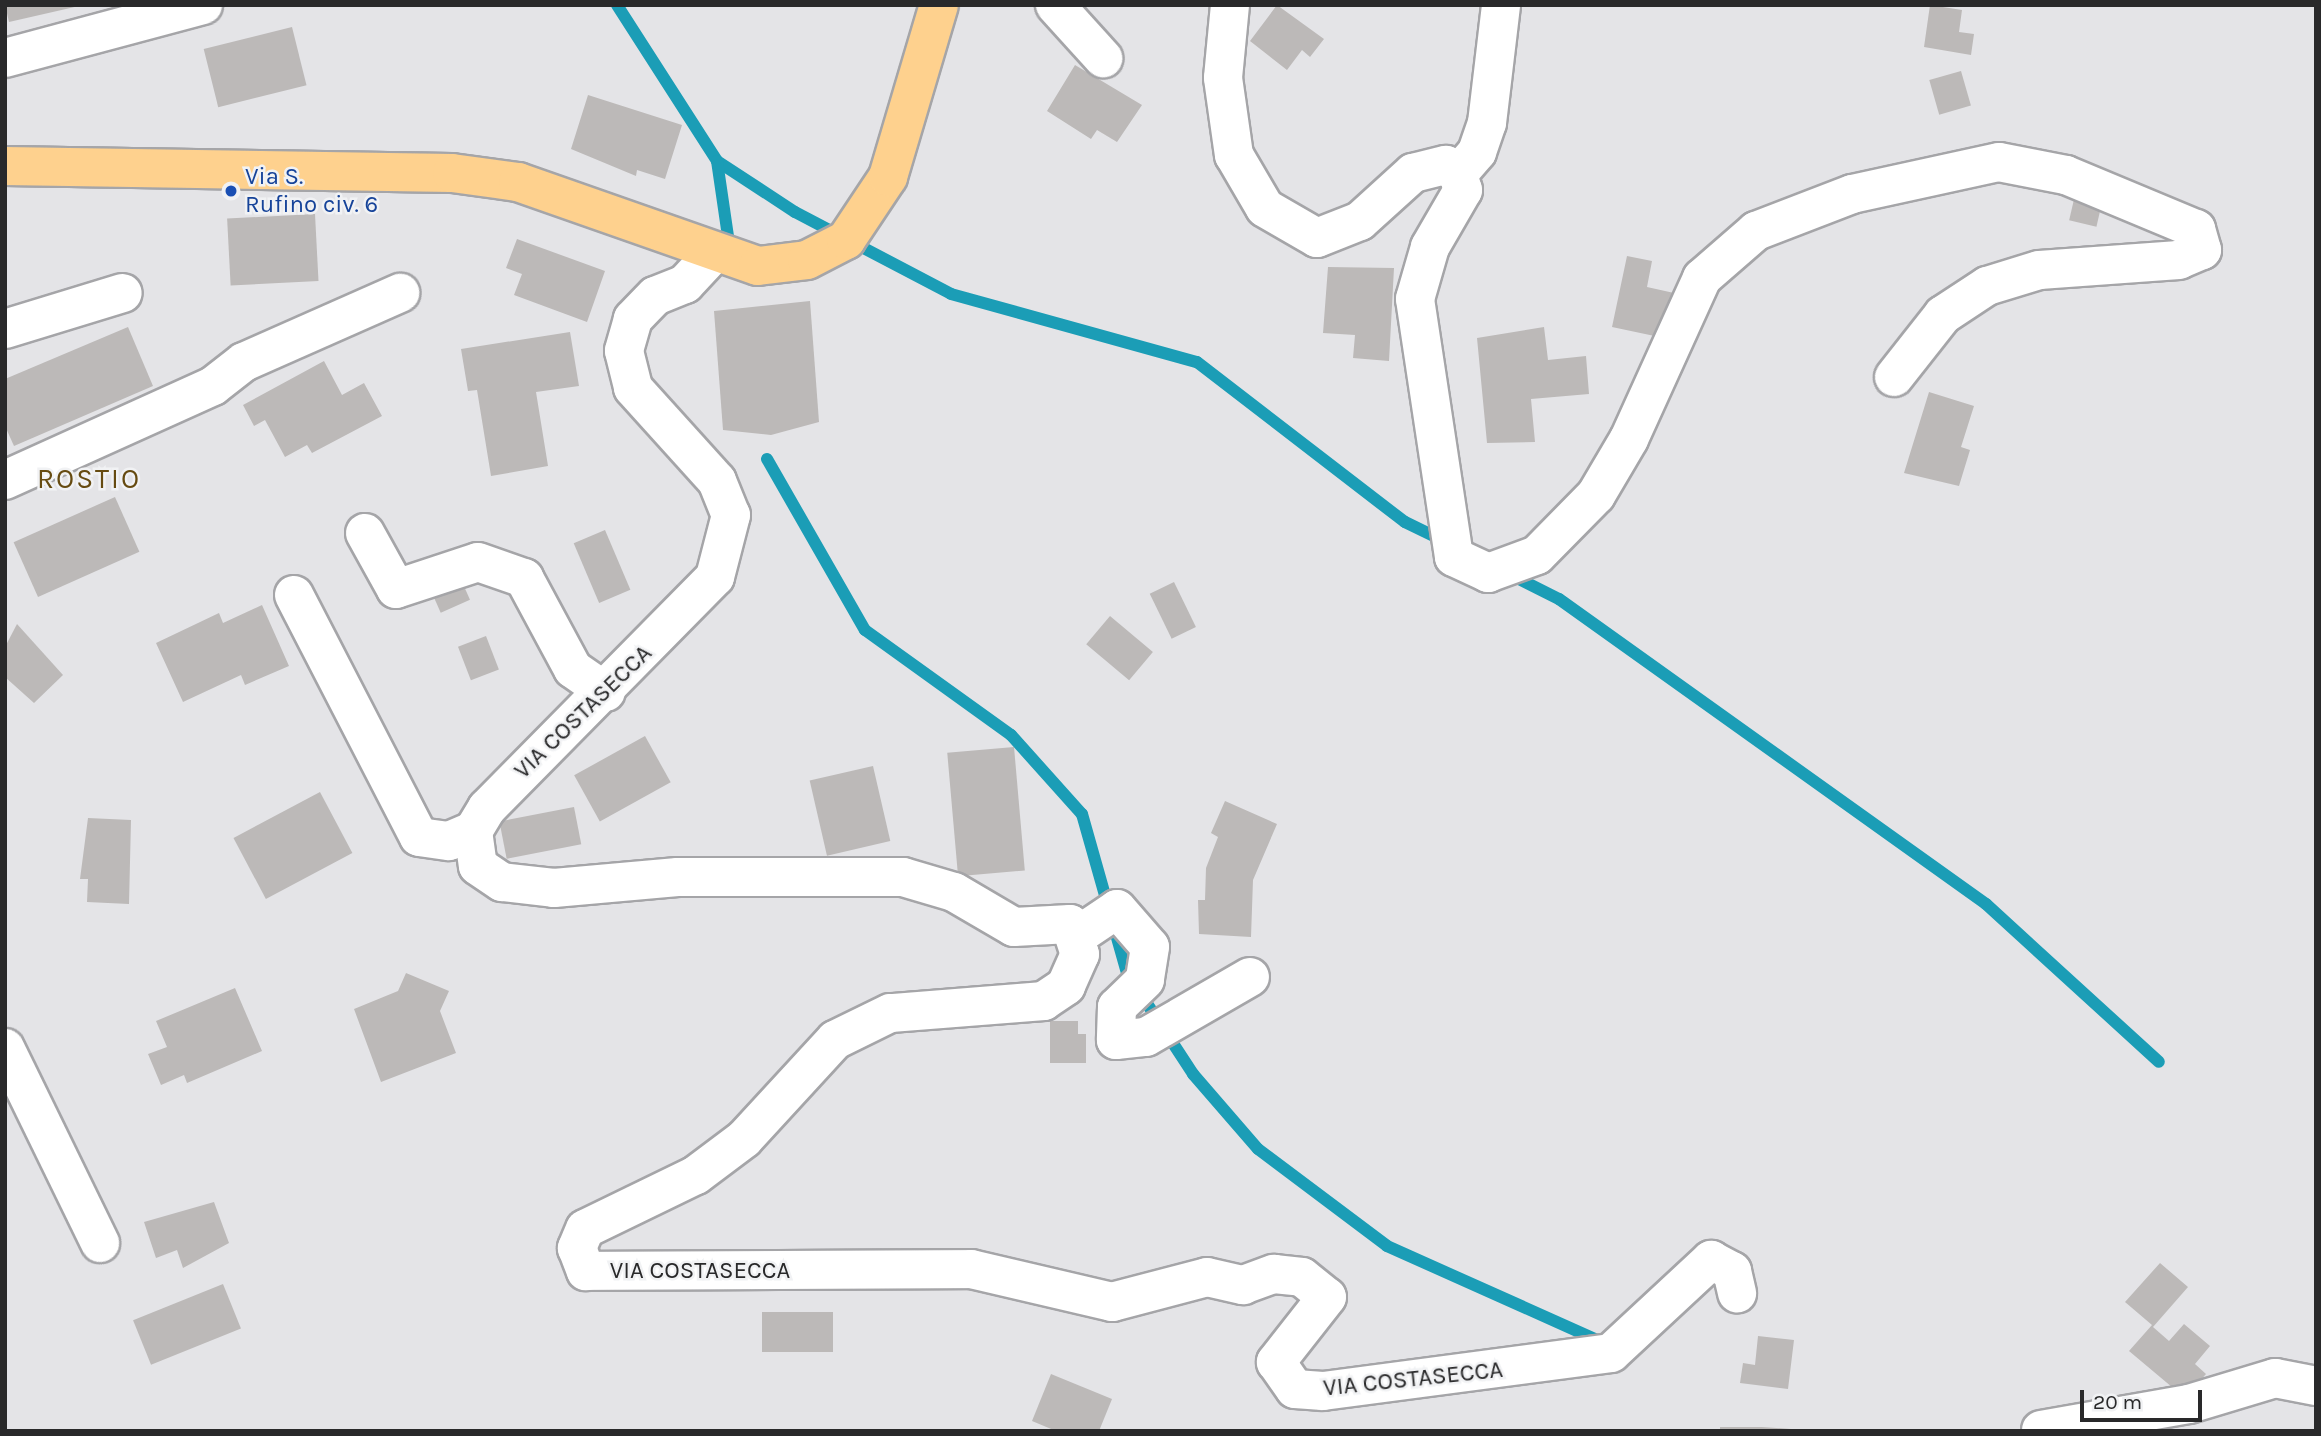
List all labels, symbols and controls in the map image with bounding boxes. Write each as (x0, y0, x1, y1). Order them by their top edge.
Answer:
place label: Via S. Rufino civ. 6 (245, 163, 378, 219)
marker: Via S. Rufino civ. 6 (223, 183, 239, 199)
district label: ROSTIO (38, 462, 140, 496)
street label: VIA COSTASECCA (508, 639, 658, 785)
street label: VIA COSTASECCA (610, 1257, 790, 1285)
street label: VIA COSTASECCA (1322, 1355, 1504, 1403)
scale bar (2083, 1376, 2206, 1420)
text: 20 m (2093, 1390, 2142, 1414)

